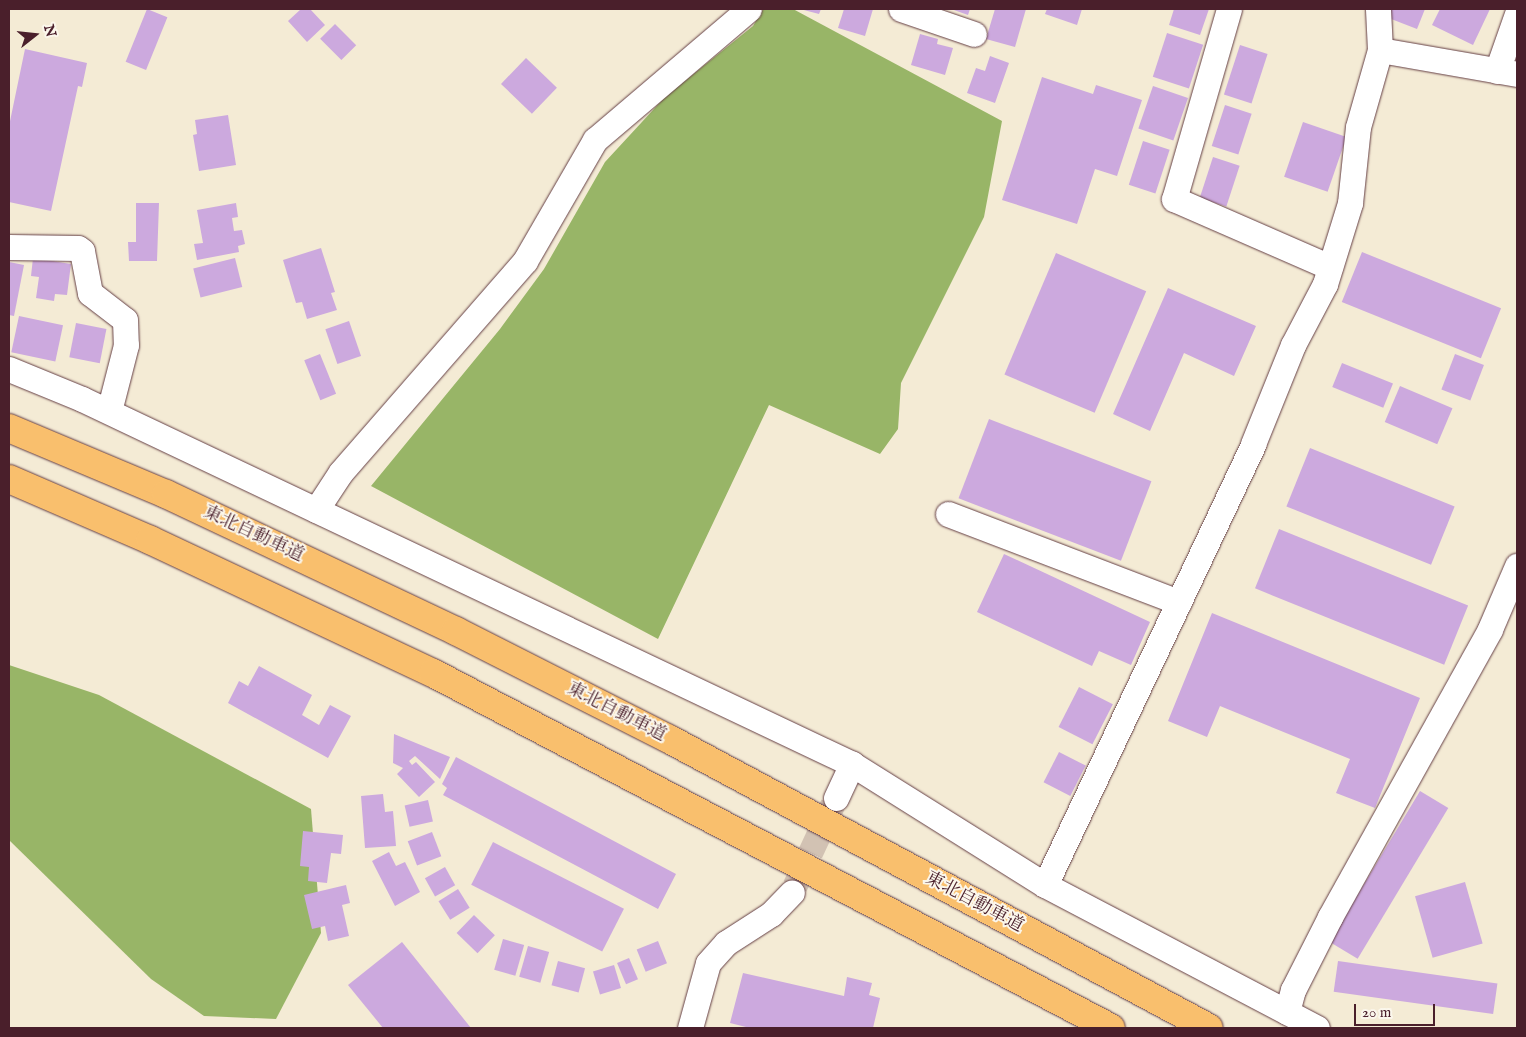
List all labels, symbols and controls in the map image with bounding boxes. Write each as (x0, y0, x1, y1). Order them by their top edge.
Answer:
north arrow (10, 10, 60, 60)
text: N (39, 23, 60, 39)
street label: 東北自動車道 (199, 502, 307, 568)
street label: 東北自動車道 (563, 679, 669, 747)
street label: 東北自動車道 (921, 868, 1027, 938)
scale bar (1356, 994, 1437, 1026)
text: 20 m (1362, 1003, 1391, 1022)

